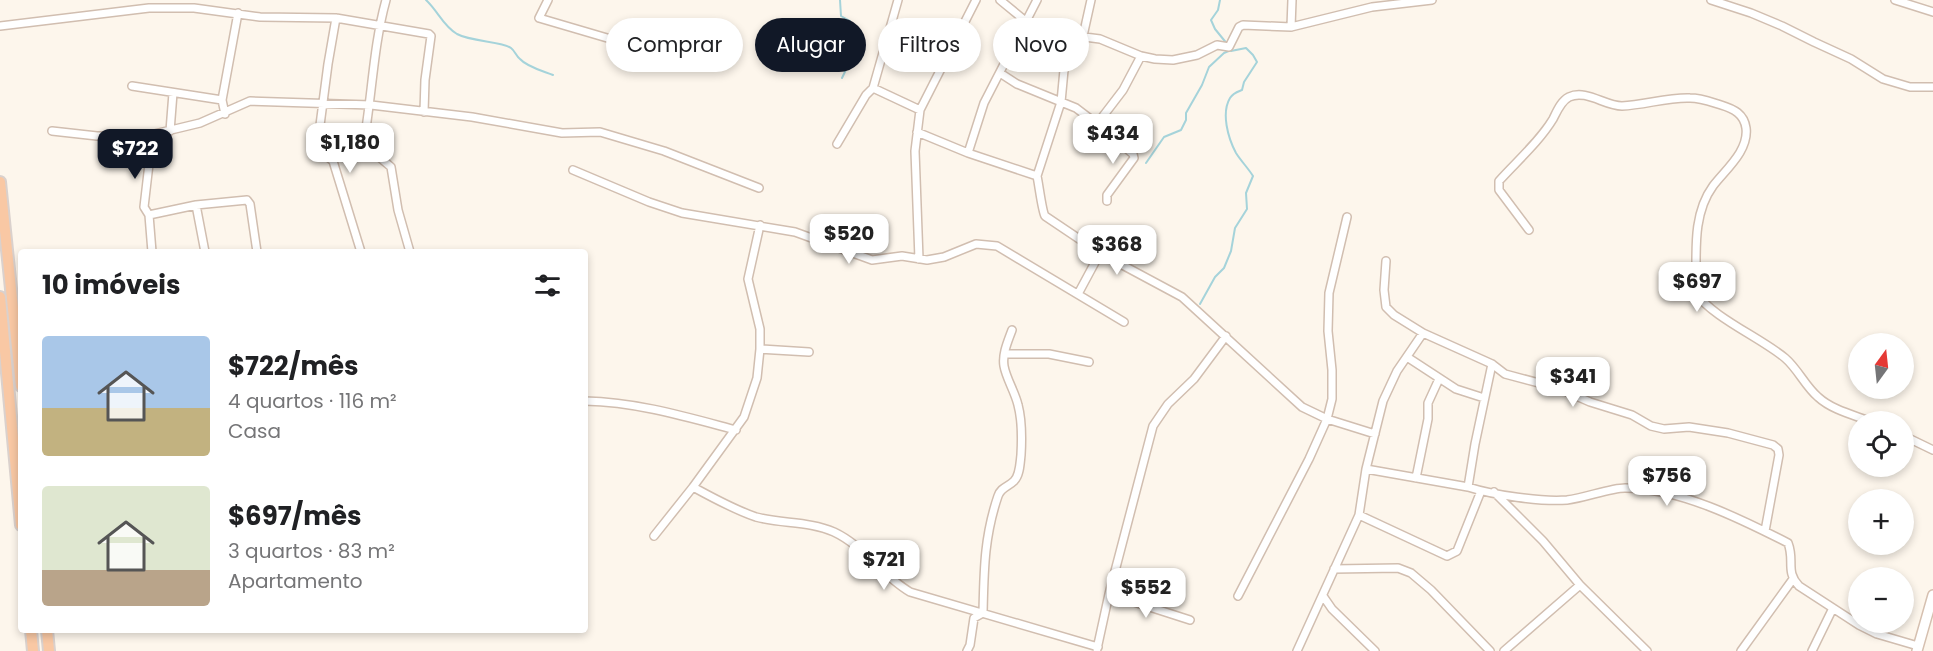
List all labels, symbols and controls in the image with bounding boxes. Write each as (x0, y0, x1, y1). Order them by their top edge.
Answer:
chip: Comprar (606, 18, 743, 72)
chip: Alugar (755, 18, 866, 72)
chip: Filtros (878, 18, 981, 72)
chip: Novo (993, 18, 1089, 72)
pin: $434 (1077, 114, 1149, 165)
text: $434 (1087, 119, 1139, 147)
pin: $1,180 (301, 123, 399, 174)
text: $1,180 (320, 128, 380, 156)
pin: $722 (99, 129, 171, 180)
text: $722 (112, 134, 158, 162)
pin: $520 (813, 214, 885, 265)
text: $520 (824, 219, 874, 247)
pin: $368 (1081, 225, 1153, 276)
text: $368 (1092, 230, 1142, 258)
pin: $697 (1661, 262, 1733, 313)
text: 10 imóveis (42, 267, 180, 303)
text: $697 (1673, 267, 1721, 295)
icon: filters (531, 269, 564, 302)
north arrow (1848, 333, 1914, 399)
map controls (1848, 333, 1914, 633)
text: $722/mês (228, 348, 359, 384)
pin: $341 (1537, 357, 1609, 408)
icon: home (90, 360, 162, 432)
text: $341 (1550, 362, 1596, 390)
text: 4 quartos · 116 m² (228, 387, 397, 415)
button: locate (1848, 411, 1914, 477)
text: Casa (228, 417, 281, 445)
pin: $756 (1631, 456, 1703, 507)
text: $756 (1642, 461, 1692, 489)
button: + (1848, 489, 1914, 555)
text: $697/mês (228, 498, 361, 534)
icon: home (90, 510, 162, 582)
text: 3 quartos · 83 m² (228, 537, 395, 565)
pin: $721 (848, 540, 920, 591)
text: $721 (863, 545, 905, 573)
text: Apartamento (228, 567, 363, 595)
button: − (1848, 567, 1914, 633)
pin: $552 (1110, 568, 1182, 619)
text: $552 (1121, 573, 1171, 601)

